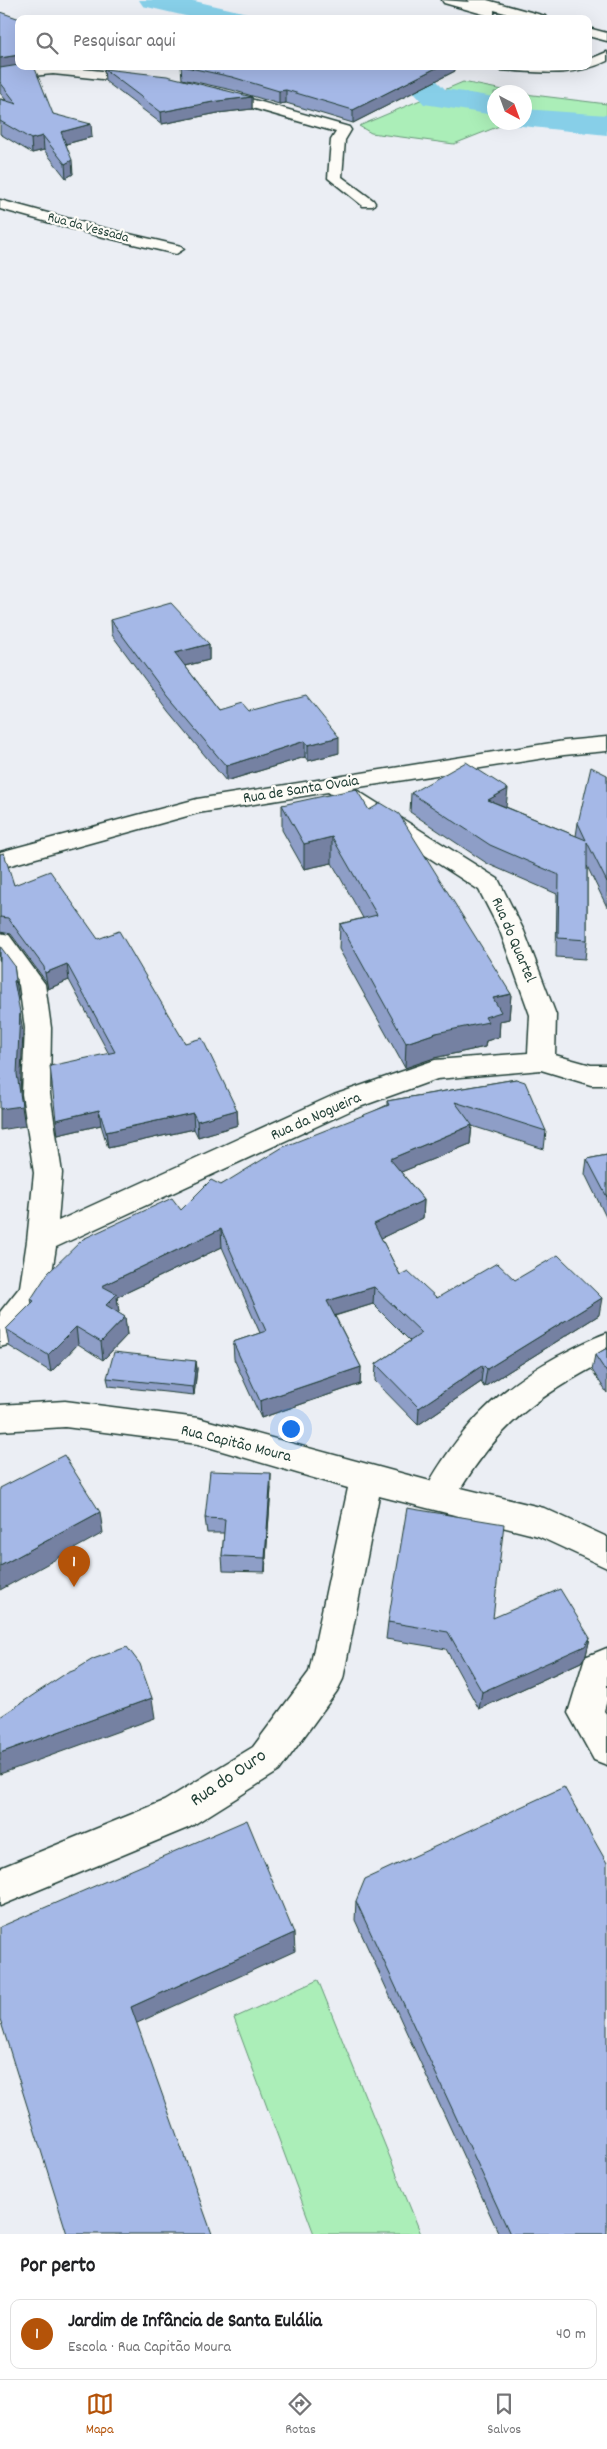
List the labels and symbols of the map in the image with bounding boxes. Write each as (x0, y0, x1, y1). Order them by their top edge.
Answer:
north arrow (487, 85, 532, 130)
street label: Rua da Vessada (45, 208, 131, 249)
street label: Rua de Santa Ovaia (241, 769, 361, 811)
street label: Rua do Quartel (485, 894, 541, 986)
street label: Rua da Nogueira (267, 1087, 365, 1147)
your location (278, 1416, 304, 1442)
street label: Rua Capitão Moura (178, 1419, 294, 1469)
pin: 1 (58, 1546, 90, 1587)
street label: Rua do Ouro (185, 1743, 273, 1815)

